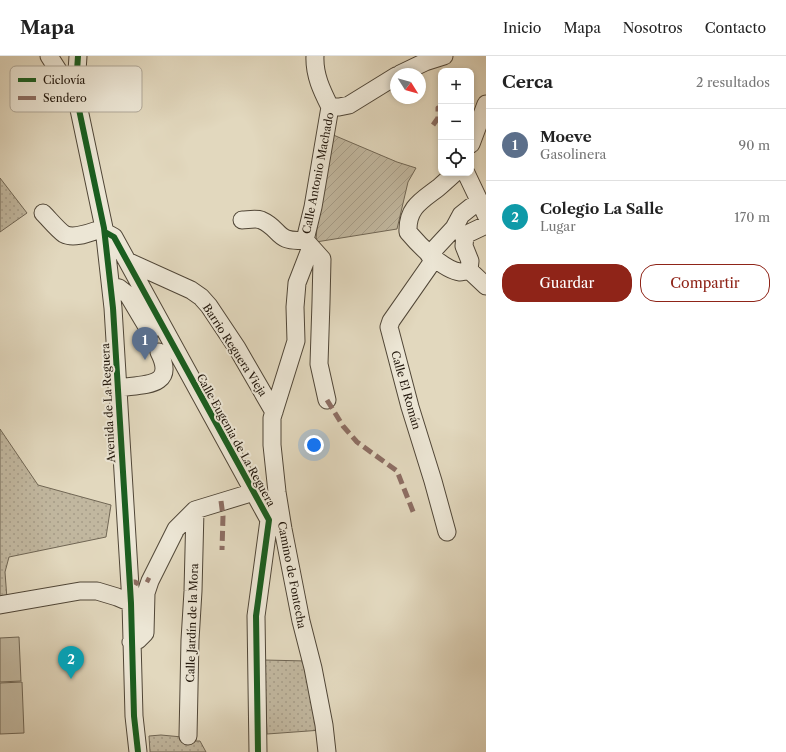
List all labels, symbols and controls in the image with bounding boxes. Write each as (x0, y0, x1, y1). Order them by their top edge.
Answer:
text: Mapa (20, 16, 75, 39)
text: Inicio (503, 19, 541, 37)
text: Mapa (563, 19, 601, 37)
text: Nosotros (623, 19, 683, 37)
text: Contacto (705, 19, 766, 37)
legend (10, 66, 142, 112)
north arrow (390, 68, 426, 104)
map controls (438, 68, 474, 176)
button: + (438, 68, 474, 104)
text: Cerca (502, 72, 553, 92)
text: Ciclovía (43, 73, 86, 87)
text: 2 resultados (696, 74, 770, 90)
text: Sendero (43, 91, 87, 105)
button: − (438, 104, 474, 140)
street label: Calle Antonio Machado (299, 111, 337, 235)
text: Moeve (540, 127, 592, 146)
text: 1 (512, 137, 518, 153)
text: 90 m (739, 137, 770, 153)
button: locate (438, 140, 474, 176)
text: Gasolinera (540, 146, 606, 162)
text: Colegio La Salle (540, 199, 664, 218)
text: 2 (511, 209, 519, 225)
text: 170 m (734, 209, 770, 225)
text: Lugar (540, 218, 576, 234)
button: Guardar (502, 264, 632, 302)
button: Compartir (640, 264, 770, 302)
street label: Barrio Reguera Vieja (200, 301, 270, 399)
pin: 1 (132, 327, 158, 360)
street label: Avenida de La Reguera (98, 343, 118, 464)
street label: Calle El Román (388, 349, 424, 431)
street label: Calle Eugenia de La Reguera (194, 371, 279, 509)
your location (304, 435, 324, 455)
street label: Camino de Fontecha (275, 520, 309, 630)
street label: Calle Jardín de la Mora (183, 563, 201, 683)
pin: 2 (58, 646, 84, 679)

